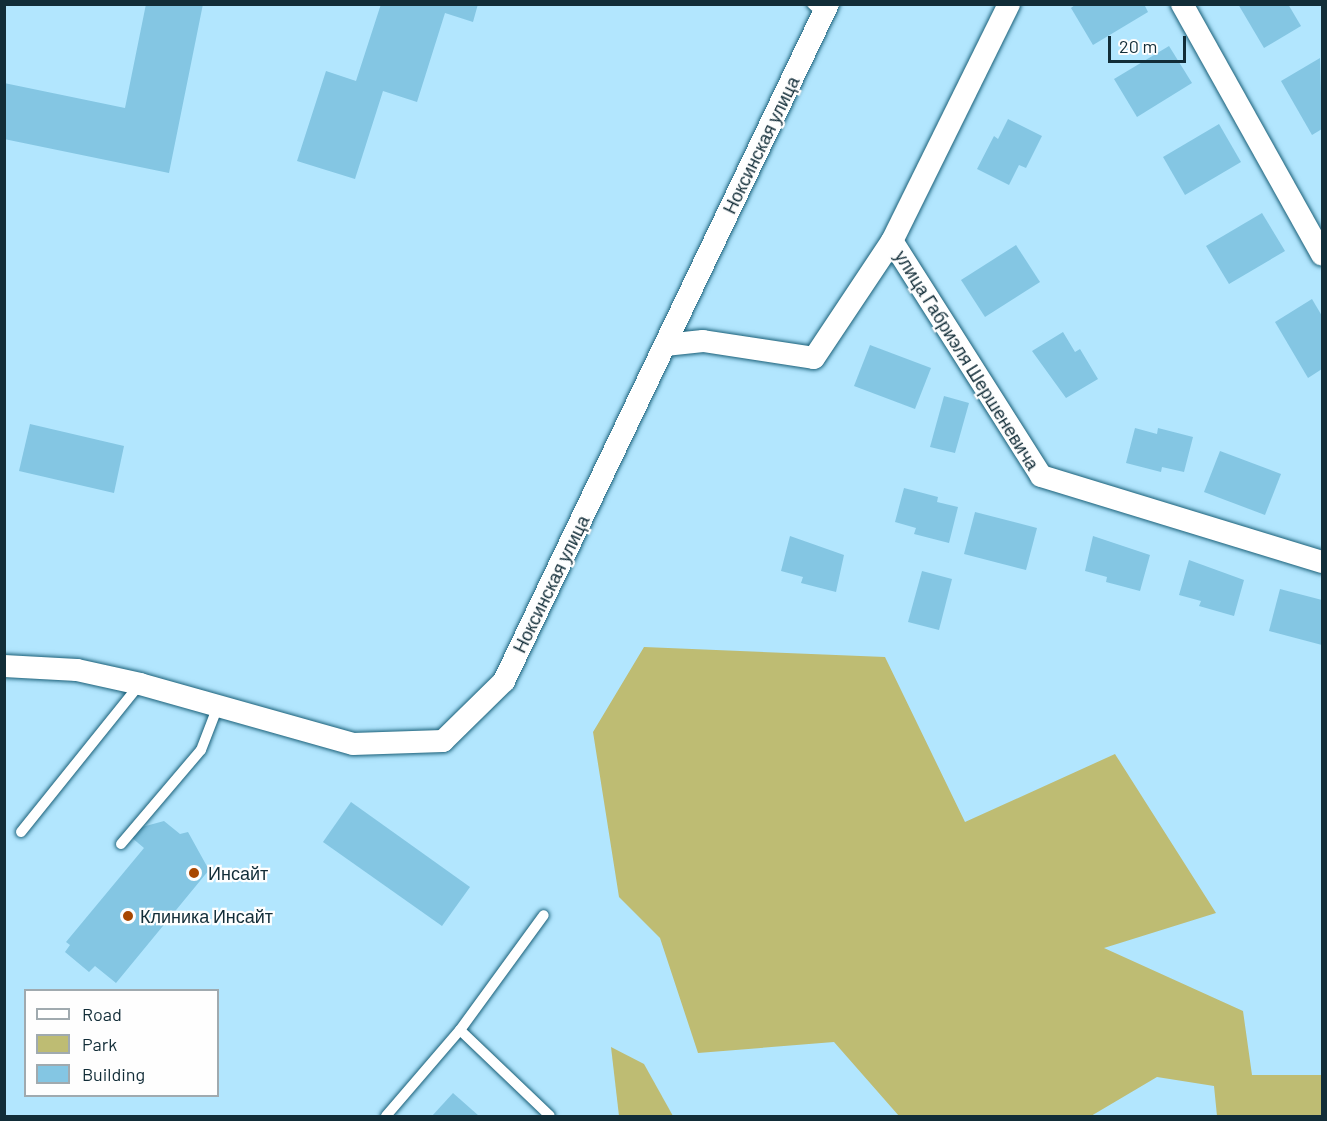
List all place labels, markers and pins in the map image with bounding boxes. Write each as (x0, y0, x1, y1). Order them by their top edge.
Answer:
place label: Инсайт (208, 862, 268, 884)
marker: Инсайт (185, 864, 203, 882)
place label: Клиника Инсайт (140, 905, 273, 927)
marker: Клиника Инсайт (121, 909, 135, 923)

